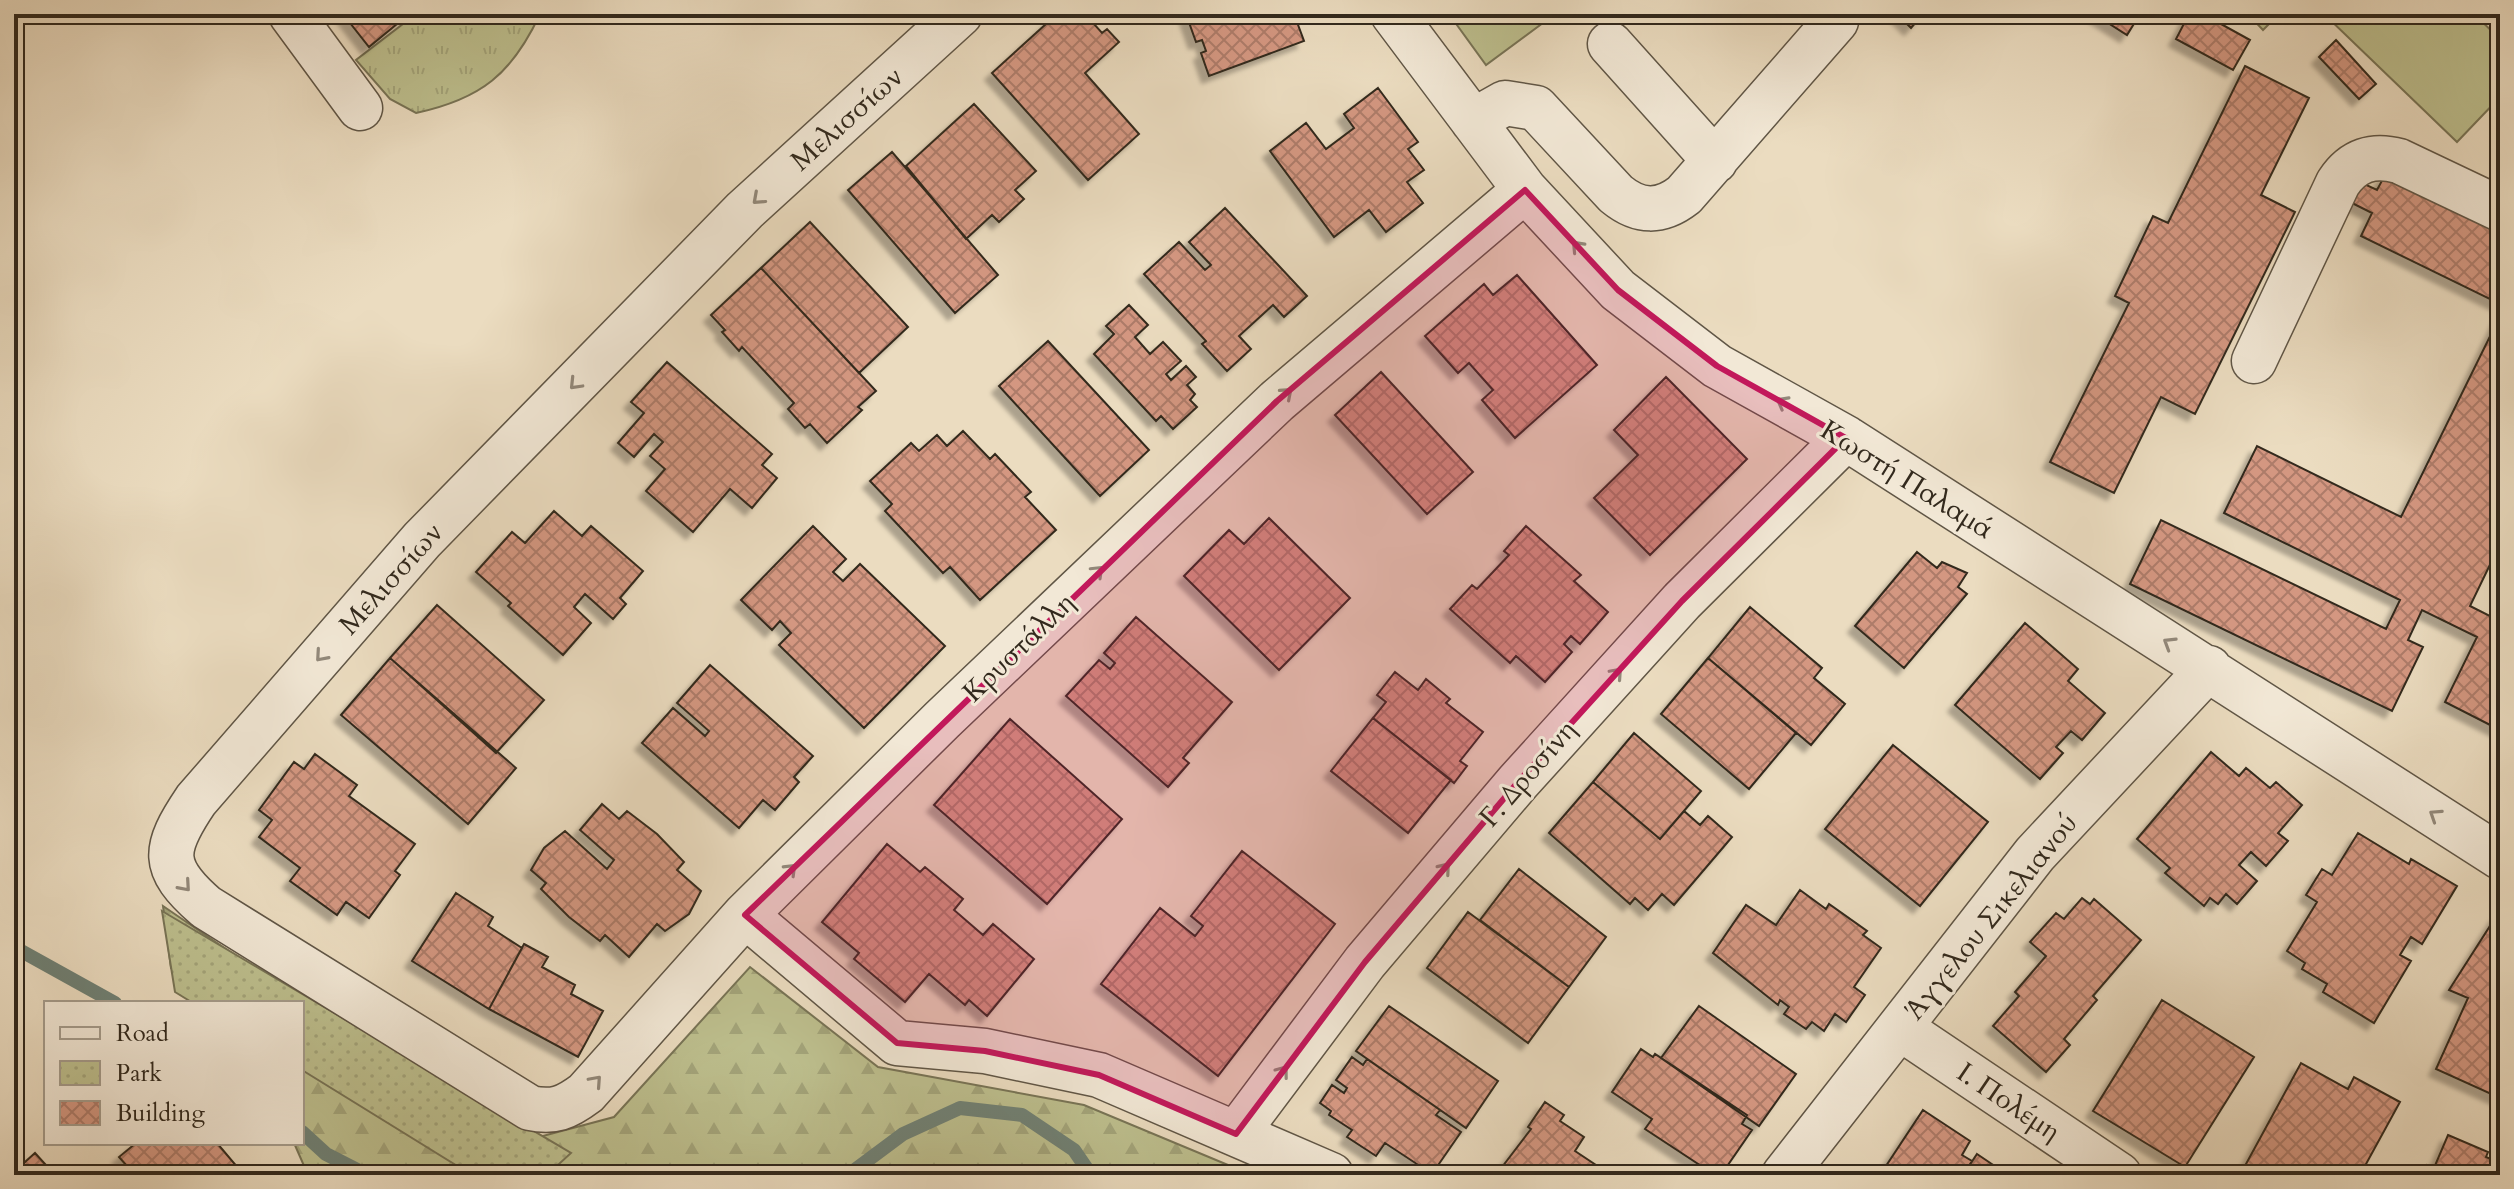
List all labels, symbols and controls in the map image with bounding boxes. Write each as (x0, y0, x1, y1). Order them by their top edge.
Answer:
street label: Μελισσίων (782, 58, 911, 179)
one-way arrow (752, 189, 767, 204)
one-way arrow (1572, 240, 1586, 255)
one-way arrow (570, 375, 584, 389)
one-way arrow (1278, 388, 1293, 402)
one-way arrow (1776, 397, 1790, 412)
street label: Κωστή Παλαμά (1813, 411, 2002, 549)
street label: Μελισσίων (330, 514, 451, 643)
one-way arrow (1089, 566, 1104, 580)
street label: Κρυστάλλη (954, 585, 1083, 711)
one-way arrow (2164, 638, 2178, 653)
one-way arrow (317, 647, 331, 661)
one-way arrow (1607, 667, 1621, 682)
street label: Γ. Δροσίνη (1471, 712, 1585, 835)
street label: Άγγελου Σικελιανού (1896, 805, 2086, 1028)
one-way arrow (2429, 810, 2443, 825)
one-way arrow (1435, 862, 1450, 877)
one-way arrow (782, 864, 796, 878)
one-way arrow (175, 877, 190, 892)
legend (44, 1001, 304, 1145)
text: Road (116, 1017, 169, 1050)
street label: Ι. Πολέμη (1949, 1053, 2067, 1150)
text: Park (116, 1057, 162, 1090)
one-way arrow (1274, 1065, 1288, 1080)
one-way arrow (586, 1075, 601, 1090)
text: Building (116, 1097, 206, 1130)

